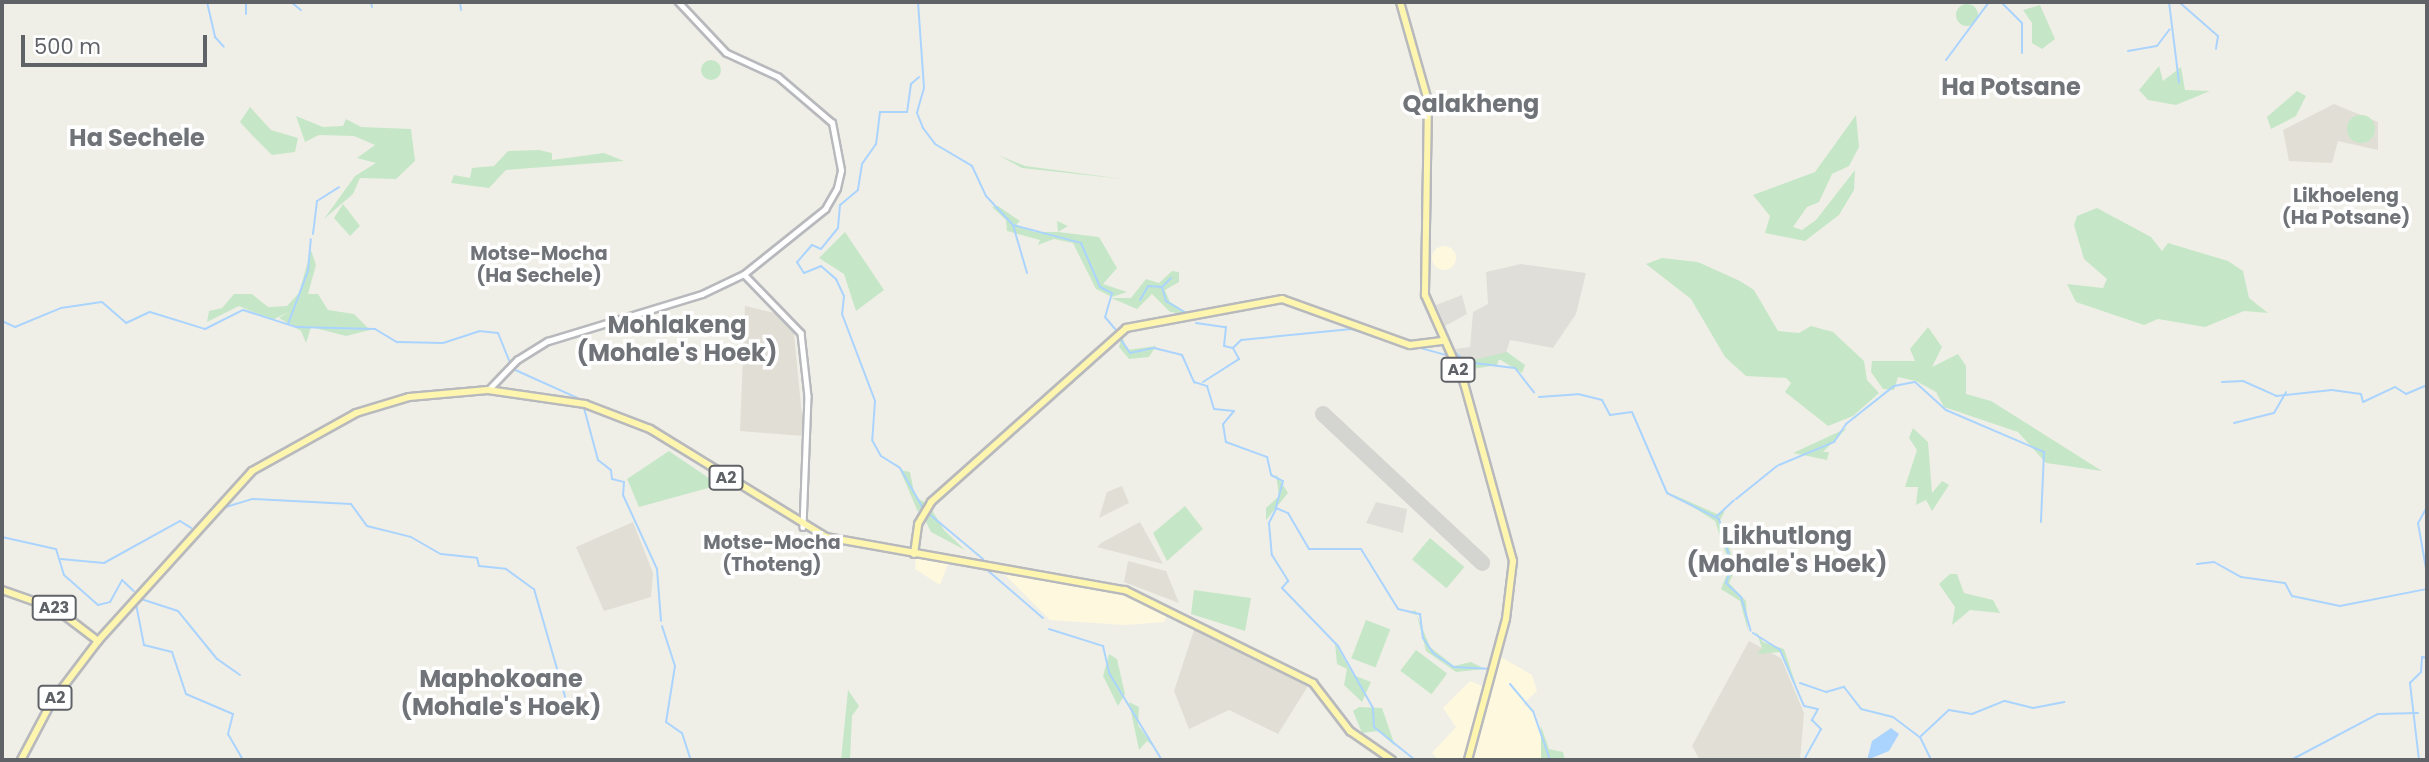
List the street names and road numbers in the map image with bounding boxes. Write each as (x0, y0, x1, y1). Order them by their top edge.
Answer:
road number: A2 (1440, 358, 1476, 382)
road number: A2 (708, 466, 744, 491)
road number: A23 (31, 596, 77, 621)
road number: A2 (38, 685, 72, 710)

